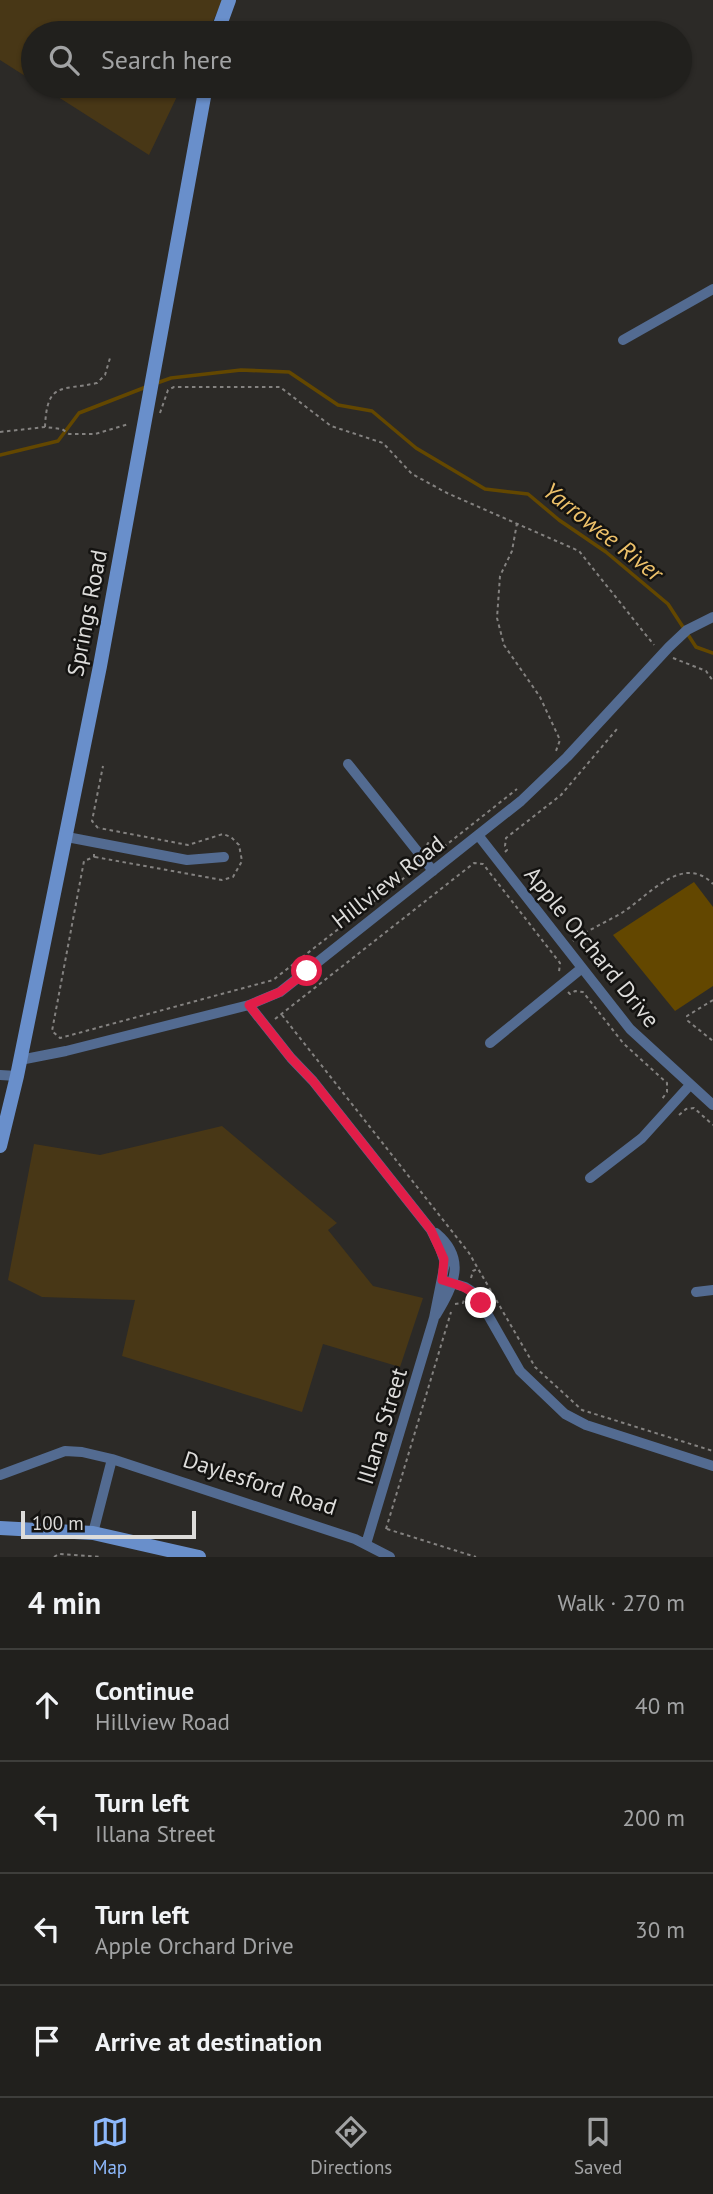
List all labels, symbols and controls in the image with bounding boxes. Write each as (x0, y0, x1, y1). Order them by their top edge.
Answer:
search box (21, 21, 692, 98)
icon: search (45, 41, 83, 79)
text: Search here (101, 43, 232, 76)
water label: Yarrowee River (537, 475, 671, 589)
street label: Springs Road (60, 547, 113, 679)
street label: Hillview Road (326, 829, 450, 935)
street label: Apple Orchard Drive (519, 860, 666, 1033)
route start (291, 955, 322, 986)
route end (465, 1287, 496, 1318)
street label: Illana Street (350, 1364, 413, 1488)
street label: Daylesford Road (180, 1444, 341, 1521)
scale bar (21, 1508, 196, 1540)
text: 100 m (32, 1511, 84, 1535)
text: 4 min (28, 1583, 101, 1622)
text: Walk · 270 m (558, 1588, 685, 1617)
text: Continue (95, 1674, 194, 1707)
icon: ahead (28, 1686, 66, 1724)
text: 40 m (635, 1691, 685, 1720)
text: Hillview Road (95, 1707, 230, 1736)
text: Turn left (95, 1786, 189, 1819)
icon: left (28, 1798, 66, 1836)
text: 200 m (623, 1803, 685, 1832)
text: Illana Street (95, 1819, 215, 1848)
text: Turn left (95, 1898, 189, 1931)
icon: left (28, 1910, 66, 1948)
text: 30 m (635, 1915, 685, 1944)
text: Apple Orchard Drive (95, 1931, 294, 1960)
icon: arrive (28, 2022, 66, 2060)
text: Arrive at destination (95, 2025, 322, 2058)
tab: Map (91, 2113, 129, 2179)
tab: Directions (310, 2113, 392, 2179)
tab: Saved (574, 2113, 622, 2179)

